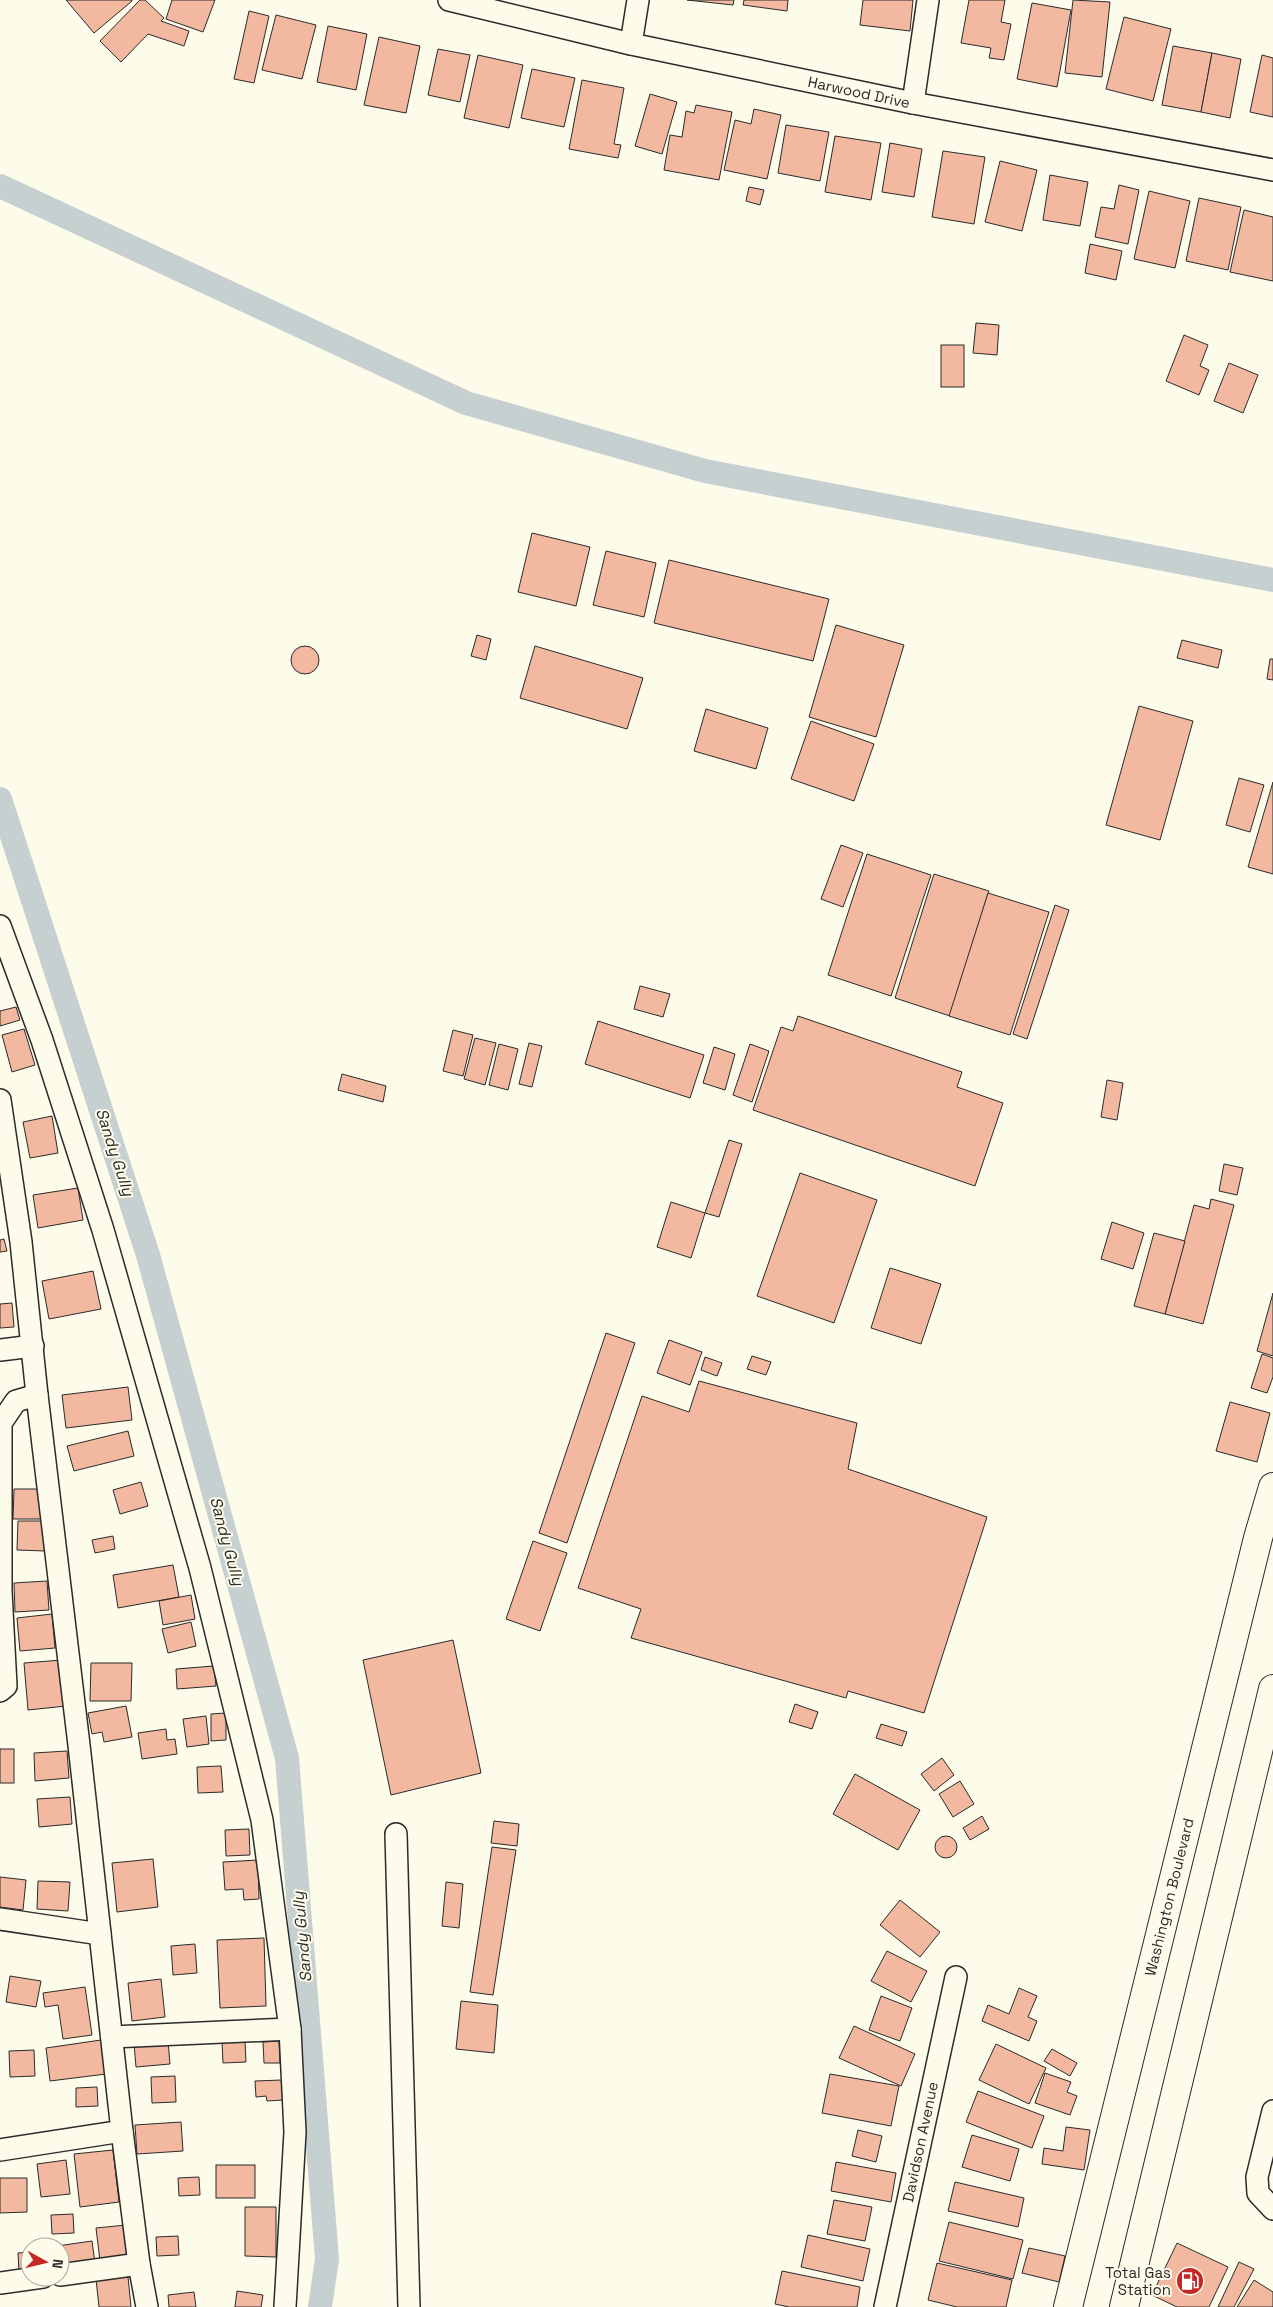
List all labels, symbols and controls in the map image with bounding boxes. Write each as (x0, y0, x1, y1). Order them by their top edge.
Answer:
street label: Harwood Drive (806, 72, 912, 112)
water label: Sandy Gully (91, 1105, 139, 1200)
water label: Sandy Gully (205, 1494, 249, 1589)
street label: Washington Boulevard (1140, 1816, 1198, 1978)
water label: Sandy Gully (287, 1890, 316, 1983)
street label: Davidson Avenue (898, 2080, 942, 2204)
north arrow (20, 2237, 70, 2287)
text: N (48, 2258, 67, 2270)
place label: Total Gas Station (1105, 2263, 1171, 2299)
fuel station icon: Total Gas Station (1175, 2266, 1205, 2296)

